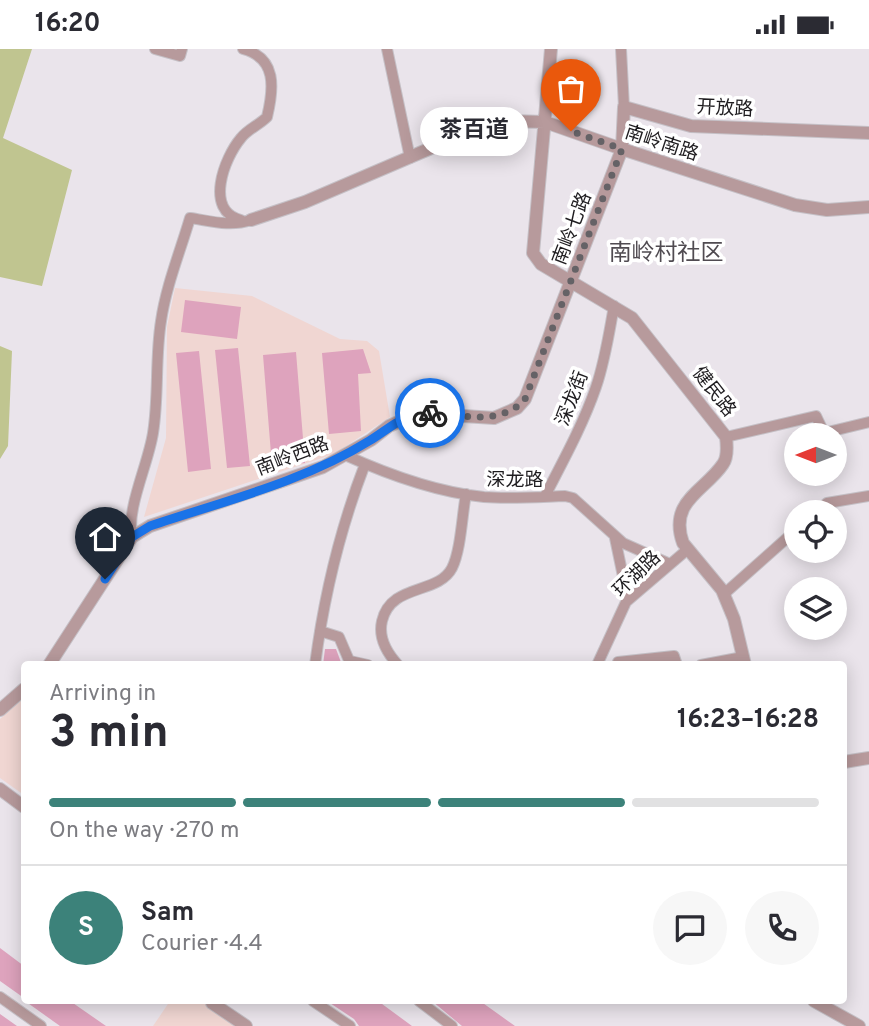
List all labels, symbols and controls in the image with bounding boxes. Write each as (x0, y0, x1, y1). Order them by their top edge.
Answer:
text: 16:20 (35, 8, 101, 41)
pin (541, 59, 601, 131)
icon: bag (552, 70, 590, 108)
street label: 开放路 (696, 96, 754, 122)
callout: 茶百道 (420, 106, 529, 155)
text: 茶百道 (440, 117, 509, 146)
street label: 南岭南路 (622, 121, 701, 167)
street label: 南岭七路 (548, 189, 598, 269)
district label: 南岭村社区 (609, 240, 724, 269)
street label: 健民路 (686, 362, 740, 422)
street label: 深龙街 (551, 368, 594, 430)
courier (395, 378, 465, 448)
icon: bike (411, 394, 449, 432)
north arrow (784, 423, 847, 487)
map controls (784, 423, 847, 640)
street label: 南岭西路 (253, 432, 333, 482)
street label: 深龙路 (486, 469, 544, 493)
button: locate (784, 500, 847, 563)
pin (75, 507, 135, 579)
icon: home (86, 518, 124, 556)
street label: 环湖路 (609, 546, 666, 603)
button: layers (784, 577, 847, 640)
text: Arriving in (49, 680, 156, 709)
text: 16:23–16:28 (677, 704, 819, 737)
text: 3 min (49, 705, 169, 764)
text: On the way · 270 m (49, 817, 240, 846)
button: chat (653, 891, 727, 965)
button: phone (745, 891, 819, 965)
text: Sam (141, 897, 194, 930)
text: S (78, 912, 94, 945)
text: Courier · 4.4 (141, 930, 263, 959)

